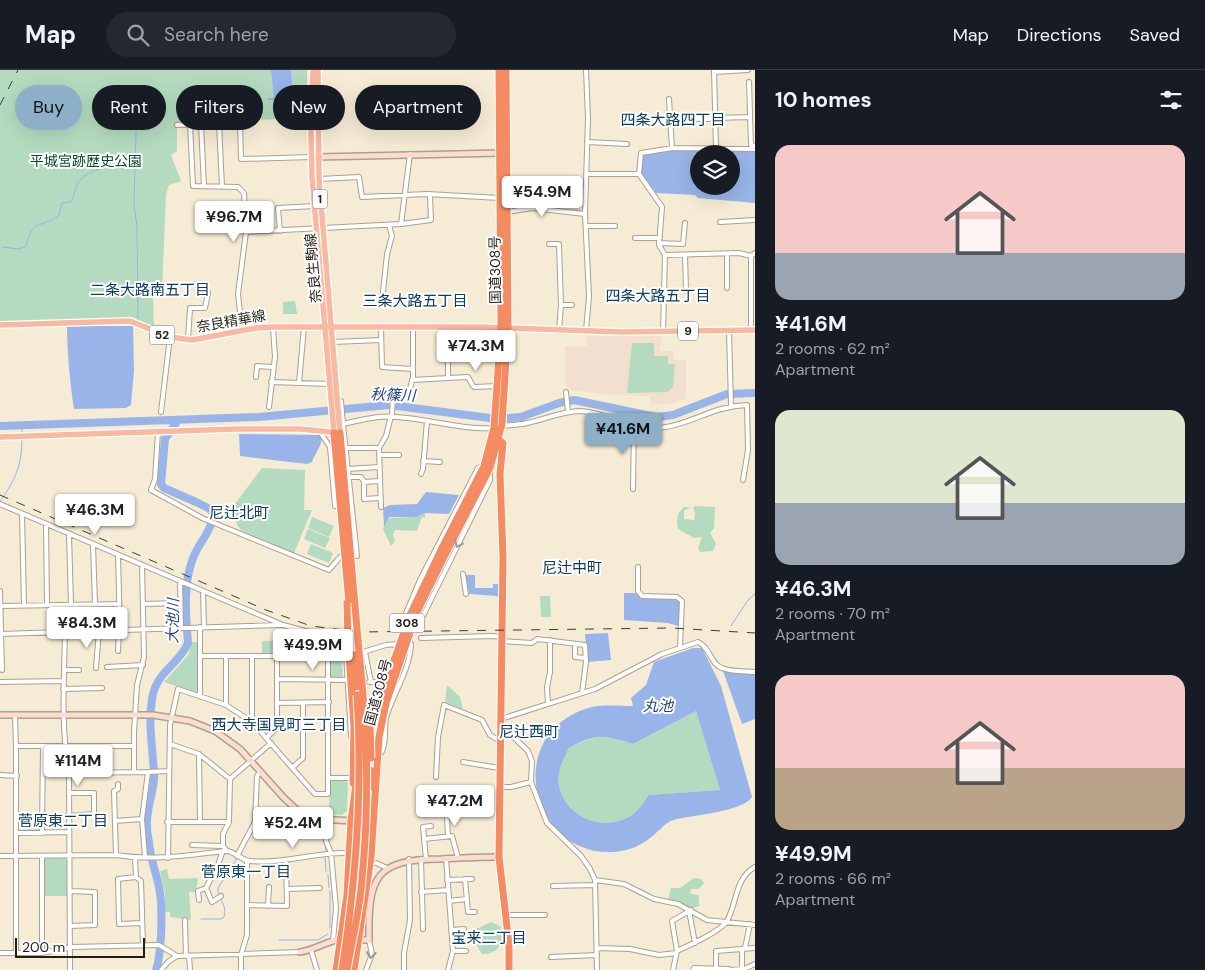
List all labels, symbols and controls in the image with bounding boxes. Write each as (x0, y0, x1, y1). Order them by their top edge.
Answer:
search box (106, 12, 456, 57)
text: Map (25, 19, 76, 50)
icon: search (124, 21, 152, 49)
text: Search here (164, 22, 269, 47)
text: Map (953, 23, 989, 47)
text: Directions (1017, 23, 1102, 47)
text: Saved (1130, 23, 1180, 47)
chip: Buy (15, 85, 82, 130)
chip: Rent (92, 85, 166, 130)
chip: Filters (176, 85, 263, 130)
chip: New (273, 85, 345, 130)
chip: Apartment (355, 85, 481, 130)
text: 10 homes (775, 86, 872, 114)
icon: filters (1157, 86, 1185, 114)
district label: 四条大路四丁目 (620, 110, 726, 130)
map controls (690, 145, 740, 195)
button: layers (690, 145, 740, 195)
park label: 平城宮跡歴史公園 (30, 152, 142, 170)
pin: ¥54.9M (501, 176, 583, 218)
icon: home (935, 178, 1025, 268)
text: ¥54.9M (513, 181, 571, 202)
road number: 1 (312, 190, 328, 208)
pin: ¥96.7M (193, 200, 275, 243)
text: ¥96.7M (206, 206, 262, 227)
street label: 奈良生駒線 (301, 232, 325, 304)
street label: 国道308号 (485, 236, 505, 304)
district label: 二条大路南五丁目 (90, 280, 210, 300)
district label: 四条大路五丁目 (605, 286, 711, 306)
district label: 三条大路五丁目 (362, 291, 468, 311)
street label: 奈良精華線 (195, 306, 267, 336)
text: ¥41.6M (775, 310, 847, 338)
road number: 9 (678, 322, 698, 340)
road number: 52 (150, 326, 174, 344)
pin: ¥74.3M (435, 330, 517, 372)
text: ¥74.3M (448, 335, 504, 356)
text: 2 rooms · 62 m² (775, 338, 890, 359)
text: Apartment (775, 359, 855, 380)
water label: 秋篠川 (370, 384, 418, 406)
pin: ¥41.6M (582, 412, 664, 455)
text: ¥41.6M (596, 418, 650, 439)
icon: home (935, 443, 1025, 533)
pin: ¥46.3M (54, 494, 136, 536)
text: ¥46.3M (66, 499, 124, 520)
district label: 尼辻北町 (209, 503, 269, 523)
one-way arrow (453, 539, 464, 548)
district label: 尼辻中町 (542, 558, 602, 578)
text: ¥46.3M (775, 575, 851, 603)
water label: 大池川 (163, 596, 183, 644)
text: 2 rooms · 70 m² (775, 603, 890, 624)
pin: ¥84.3M (46, 606, 128, 649)
text: ¥84.3M (58, 612, 116, 633)
road number: 308 (390, 614, 424, 632)
text: Apartment (775, 624, 855, 645)
pin: ¥49.9M (272, 628, 354, 671)
text: ¥49.9M (284, 634, 342, 655)
street label: 国道308号 (360, 657, 396, 727)
water label: 丸池 (643, 696, 675, 716)
icon: home (935, 708, 1025, 798)
district label: 西大寺国見町三丁目 (211, 715, 347, 735)
district label: 尼辻西町 (499, 722, 559, 742)
pin: ¥114M (43, 744, 113, 787)
text: ¥114M (55, 750, 101, 771)
pin: ¥47.2M (414, 784, 496, 827)
text: ¥47.2M (427, 790, 483, 811)
pin: ¥52.4M (252, 806, 334, 849)
district label: 菅原東二丁目 (18, 811, 108, 831)
text: ¥52.4M (264, 812, 322, 833)
text: ¥49.9M (775, 840, 852, 868)
district label: 菅原東一丁目 (201, 862, 291, 882)
text: 2 rooms · 66 m² (775, 868, 891, 889)
text: Apartment (775, 889, 855, 910)
district label: 宝来二丁目 (451, 928, 527, 948)
scale bar (15, 935, 145, 958)
text: 200 m (22, 938, 65, 956)
one-way arrow (366, 952, 377, 960)

